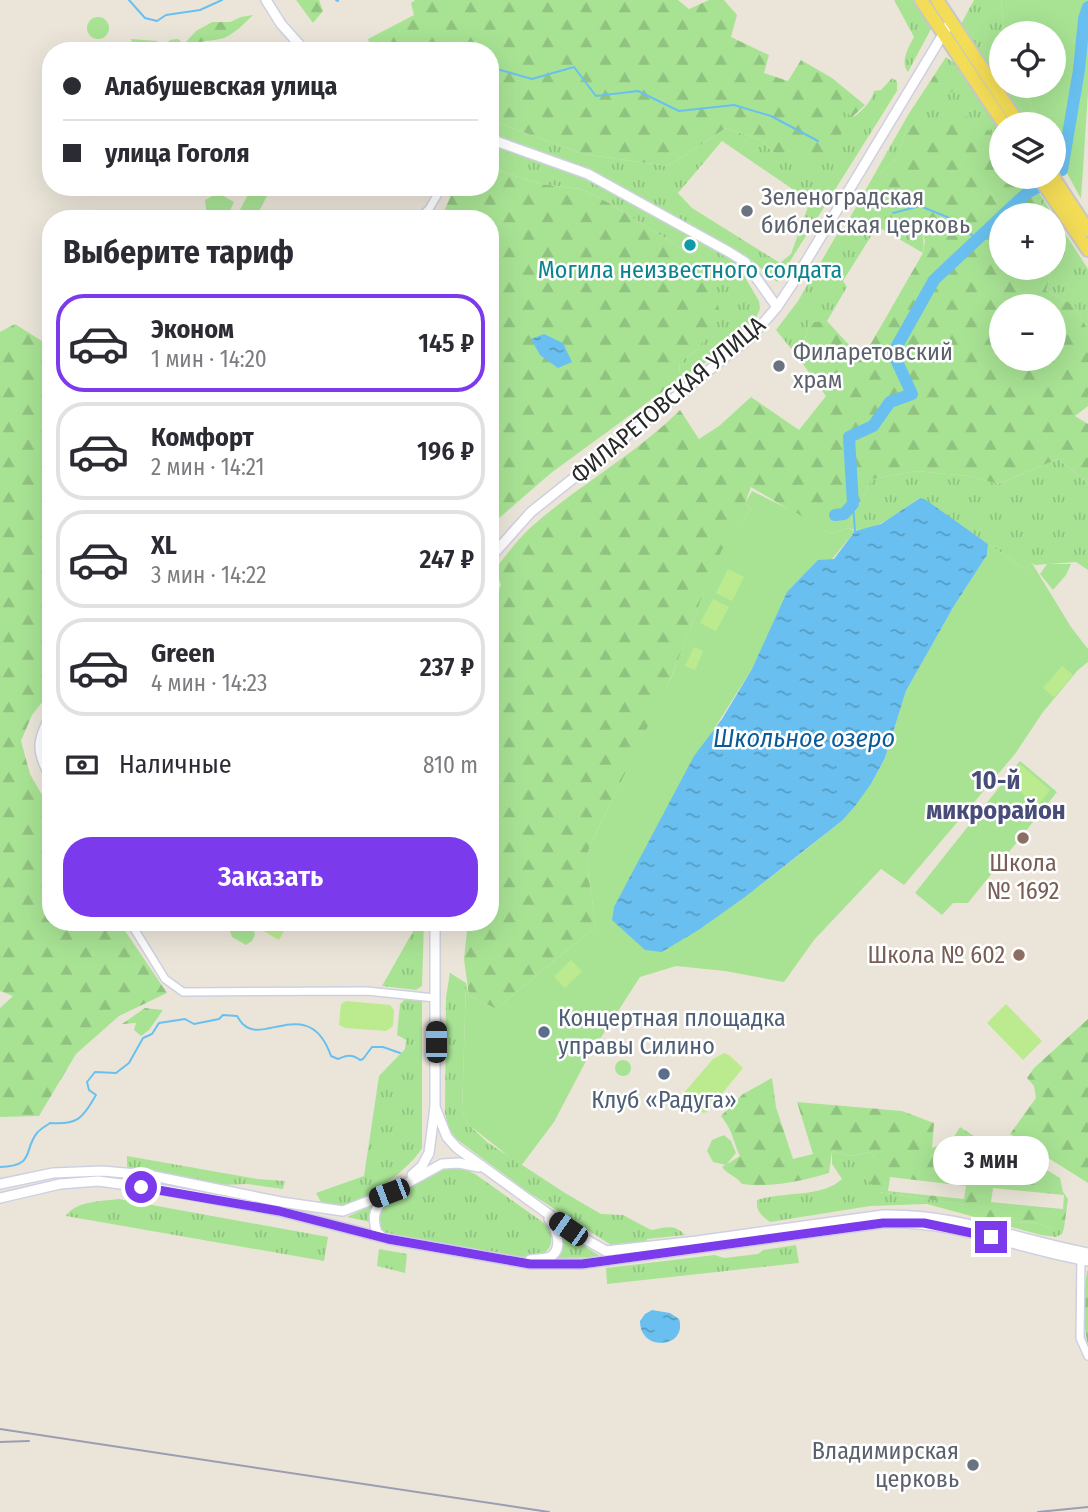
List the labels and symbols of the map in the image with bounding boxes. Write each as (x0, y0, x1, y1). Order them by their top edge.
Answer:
place label: Зеленоградская библейская церковь (761, 183, 970, 239)
marker: Зеленоградская библейская церковь (739, 203, 755, 219)
marker: Могила неизвестного солдата (682, 237, 698, 253)
place label: Могила неизвестного солдата (538, 256, 842, 284)
street label: ФИЛАРЕТОВСКАЯ УЛИЦА (565, 310, 771, 489)
place label: Филаретовский храм (793, 338, 953, 394)
marker: Филаретовский храм (771, 358, 787, 374)
water label: Школьное озеро (713, 723, 895, 754)
district label: 10-й микрорайон (926, 765, 1066, 826)
marker: Школа № 1692 (1015, 830, 1031, 846)
place label: Школа № 1692 (987, 849, 1059, 905)
place label: Школа № 602 (868, 941, 1005, 969)
marker: Школа № 602 (1011, 947, 1027, 963)
place label: Концертная площадка управы Силино (558, 1004, 786, 1060)
car (426, 1021, 447, 1063)
marker: Концертная площадка управы Силино (536, 1024, 552, 1040)
marker: Клуб «Радуга» (656, 1066, 672, 1082)
place label: Клуб «Радуга» (591, 1086, 737, 1114)
callout: 3 мин (933, 1136, 1049, 1184)
route start (125, 1171, 157, 1203)
car (366, 1176, 413, 1210)
car (545, 1208, 592, 1250)
route end (975, 1221, 1007, 1253)
place label: Владимирская церковь (812, 1437, 959, 1493)
marker: Владимирская церковь (965, 1457, 981, 1473)

